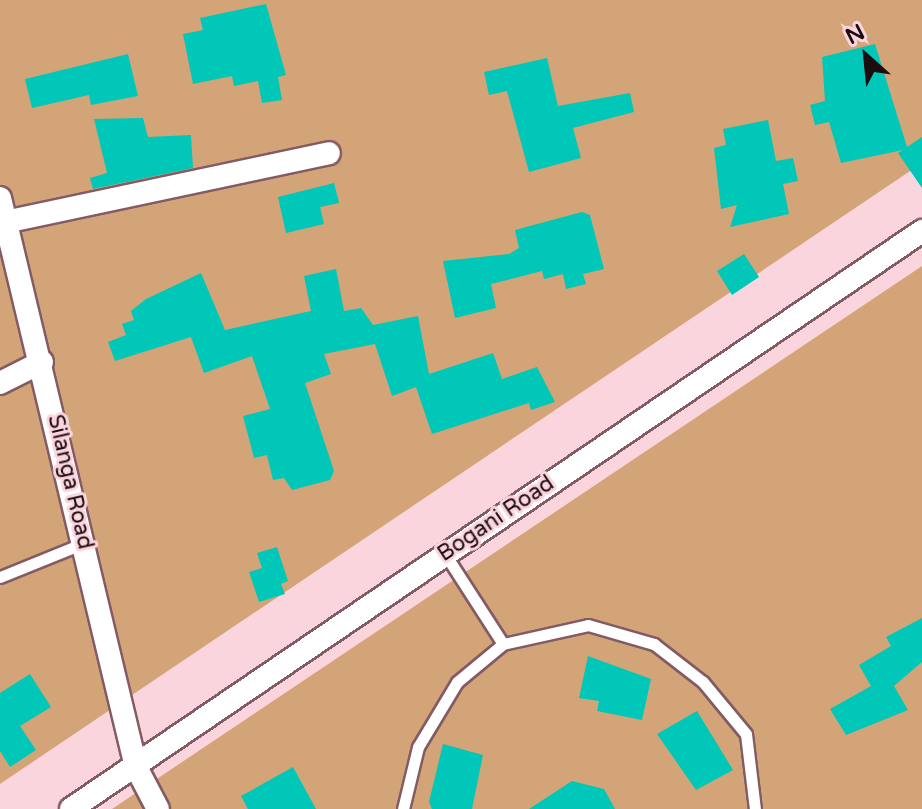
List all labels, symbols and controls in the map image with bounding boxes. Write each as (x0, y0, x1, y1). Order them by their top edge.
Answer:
north arrow (826, 16, 906, 96)
text: N (841, 19, 869, 50)
street label: Silanga Road (42, 412, 98, 552)
street label: Bogani Road (433, 470, 559, 568)

